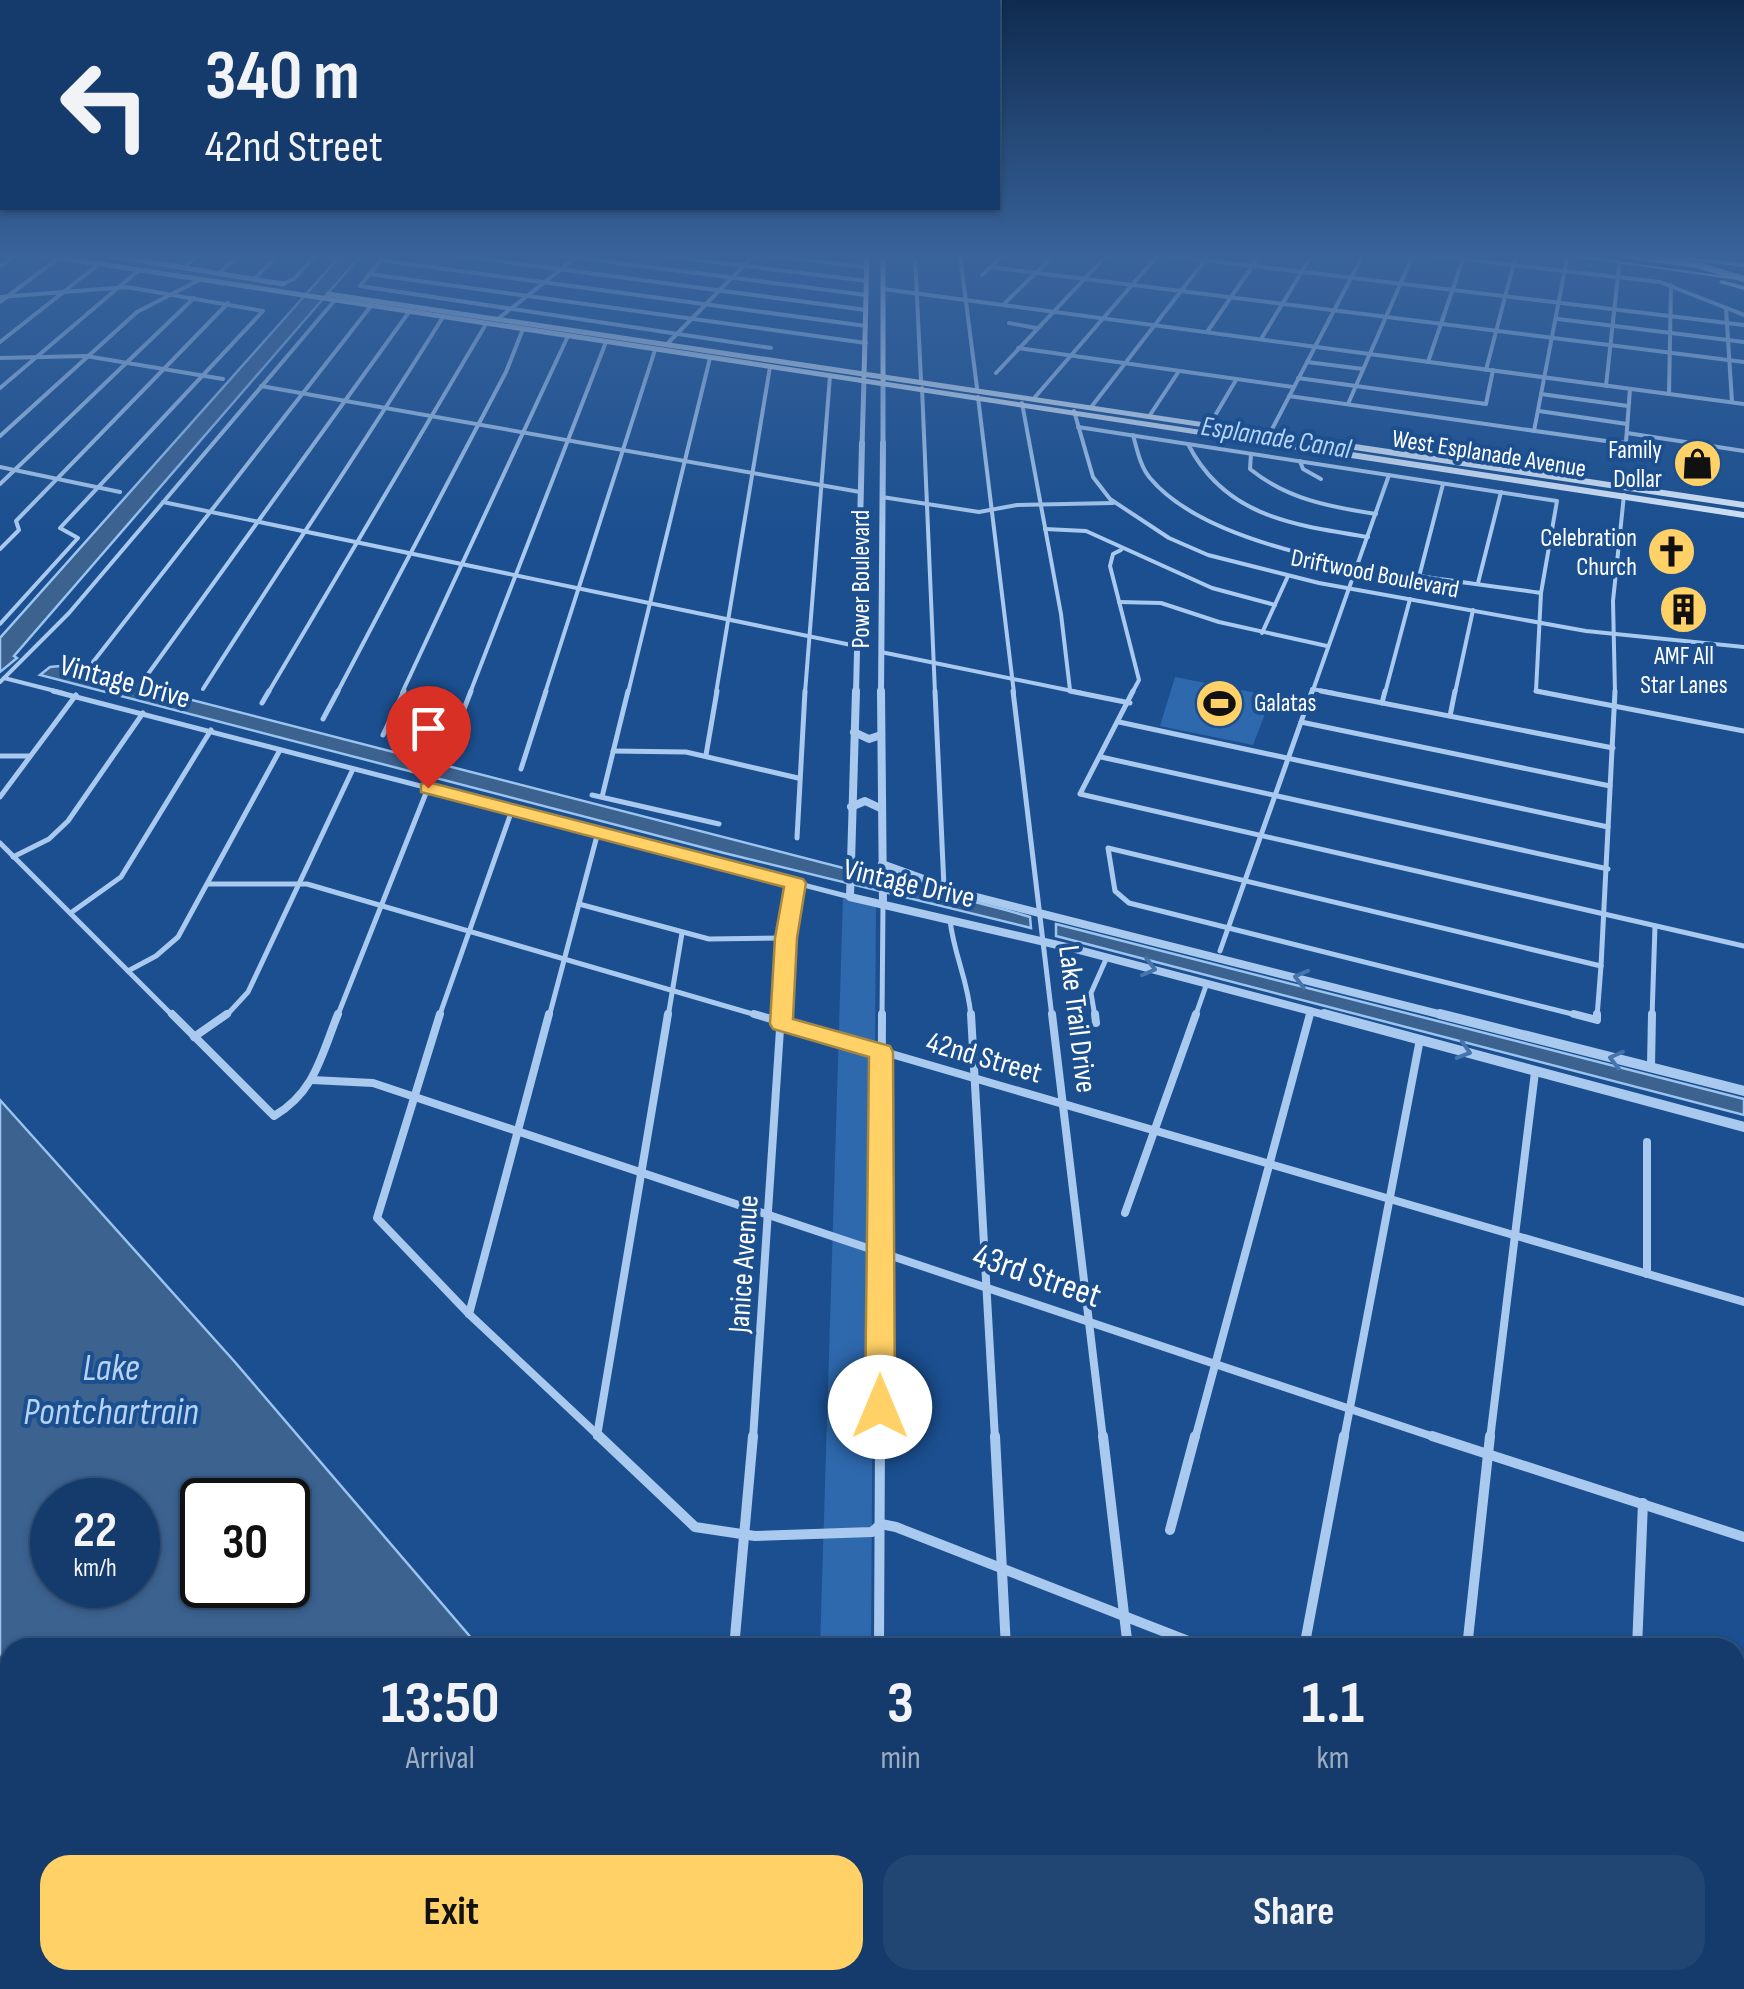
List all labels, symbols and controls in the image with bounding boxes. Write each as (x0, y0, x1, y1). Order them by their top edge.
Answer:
text: 340 m (205, 35, 360, 119)
icon: left (40, 40, 170, 170)
text: 42nd Street (205, 120, 383, 175)
water label: Esplanade Canal (1199, 410, 1354, 466)
street label: West Esplanade Avenue (1390, 423, 1588, 485)
place label: Family Dollar (1608, 435, 1662, 495)
shop icon: Family Dollar (1671, 438, 1723, 490)
street label: Power Boulevard (846, 510, 877, 648)
place label: Celebration Church (1540, 523, 1637, 583)
church icon: Celebration Church (1646, 526, 1698, 578)
street label: Driftwood Boulevard (1288, 543, 1462, 605)
building icon: AMF All Star Lanes (1658, 584, 1710, 636)
place label: AMF All Star Lanes (1640, 641, 1728, 701)
street label: Vintage Drive (56, 647, 194, 717)
sports icon: Galatas (1193, 677, 1245, 729)
pin (386, 686, 471, 789)
place label: Galatas (1254, 688, 1316, 719)
icon: arrive (401, 701, 456, 756)
street label: Vintage Drive (840, 851, 978, 917)
street label: Lake Trail Drive (1050, 943, 1104, 1095)
one-way arrow (1140, 956, 1157, 977)
one-way arrow (1293, 969, 1310, 990)
street label: 42nd Street (922, 1024, 1046, 1092)
one-way arrow (1454, 1039, 1471, 1060)
one-way arrow (1608, 1049, 1625, 1070)
street label: Janice Avenue (721, 1194, 767, 1335)
street label: 43rd Street (967, 1234, 1107, 1318)
water label: Lake Pontchartrain (23, 1346, 199, 1435)
position arrow (828, 1355, 932, 1459)
speed limit sign: 30 (180, 1478, 310, 1608)
text: 22 (73, 1501, 117, 1561)
text: km/h (73, 1553, 117, 1584)
text: 13:50 (381, 1668, 500, 1740)
text: 3 (887, 1668, 914, 1740)
text: 1.1 (1302, 1668, 1364, 1740)
text: Arrival (406, 1739, 475, 1778)
text: min (880, 1739, 921, 1778)
text: km (1316, 1739, 1349, 1778)
button: Exit (40, 1855, 863, 1970)
button: Share (883, 1855, 1705, 1970)

